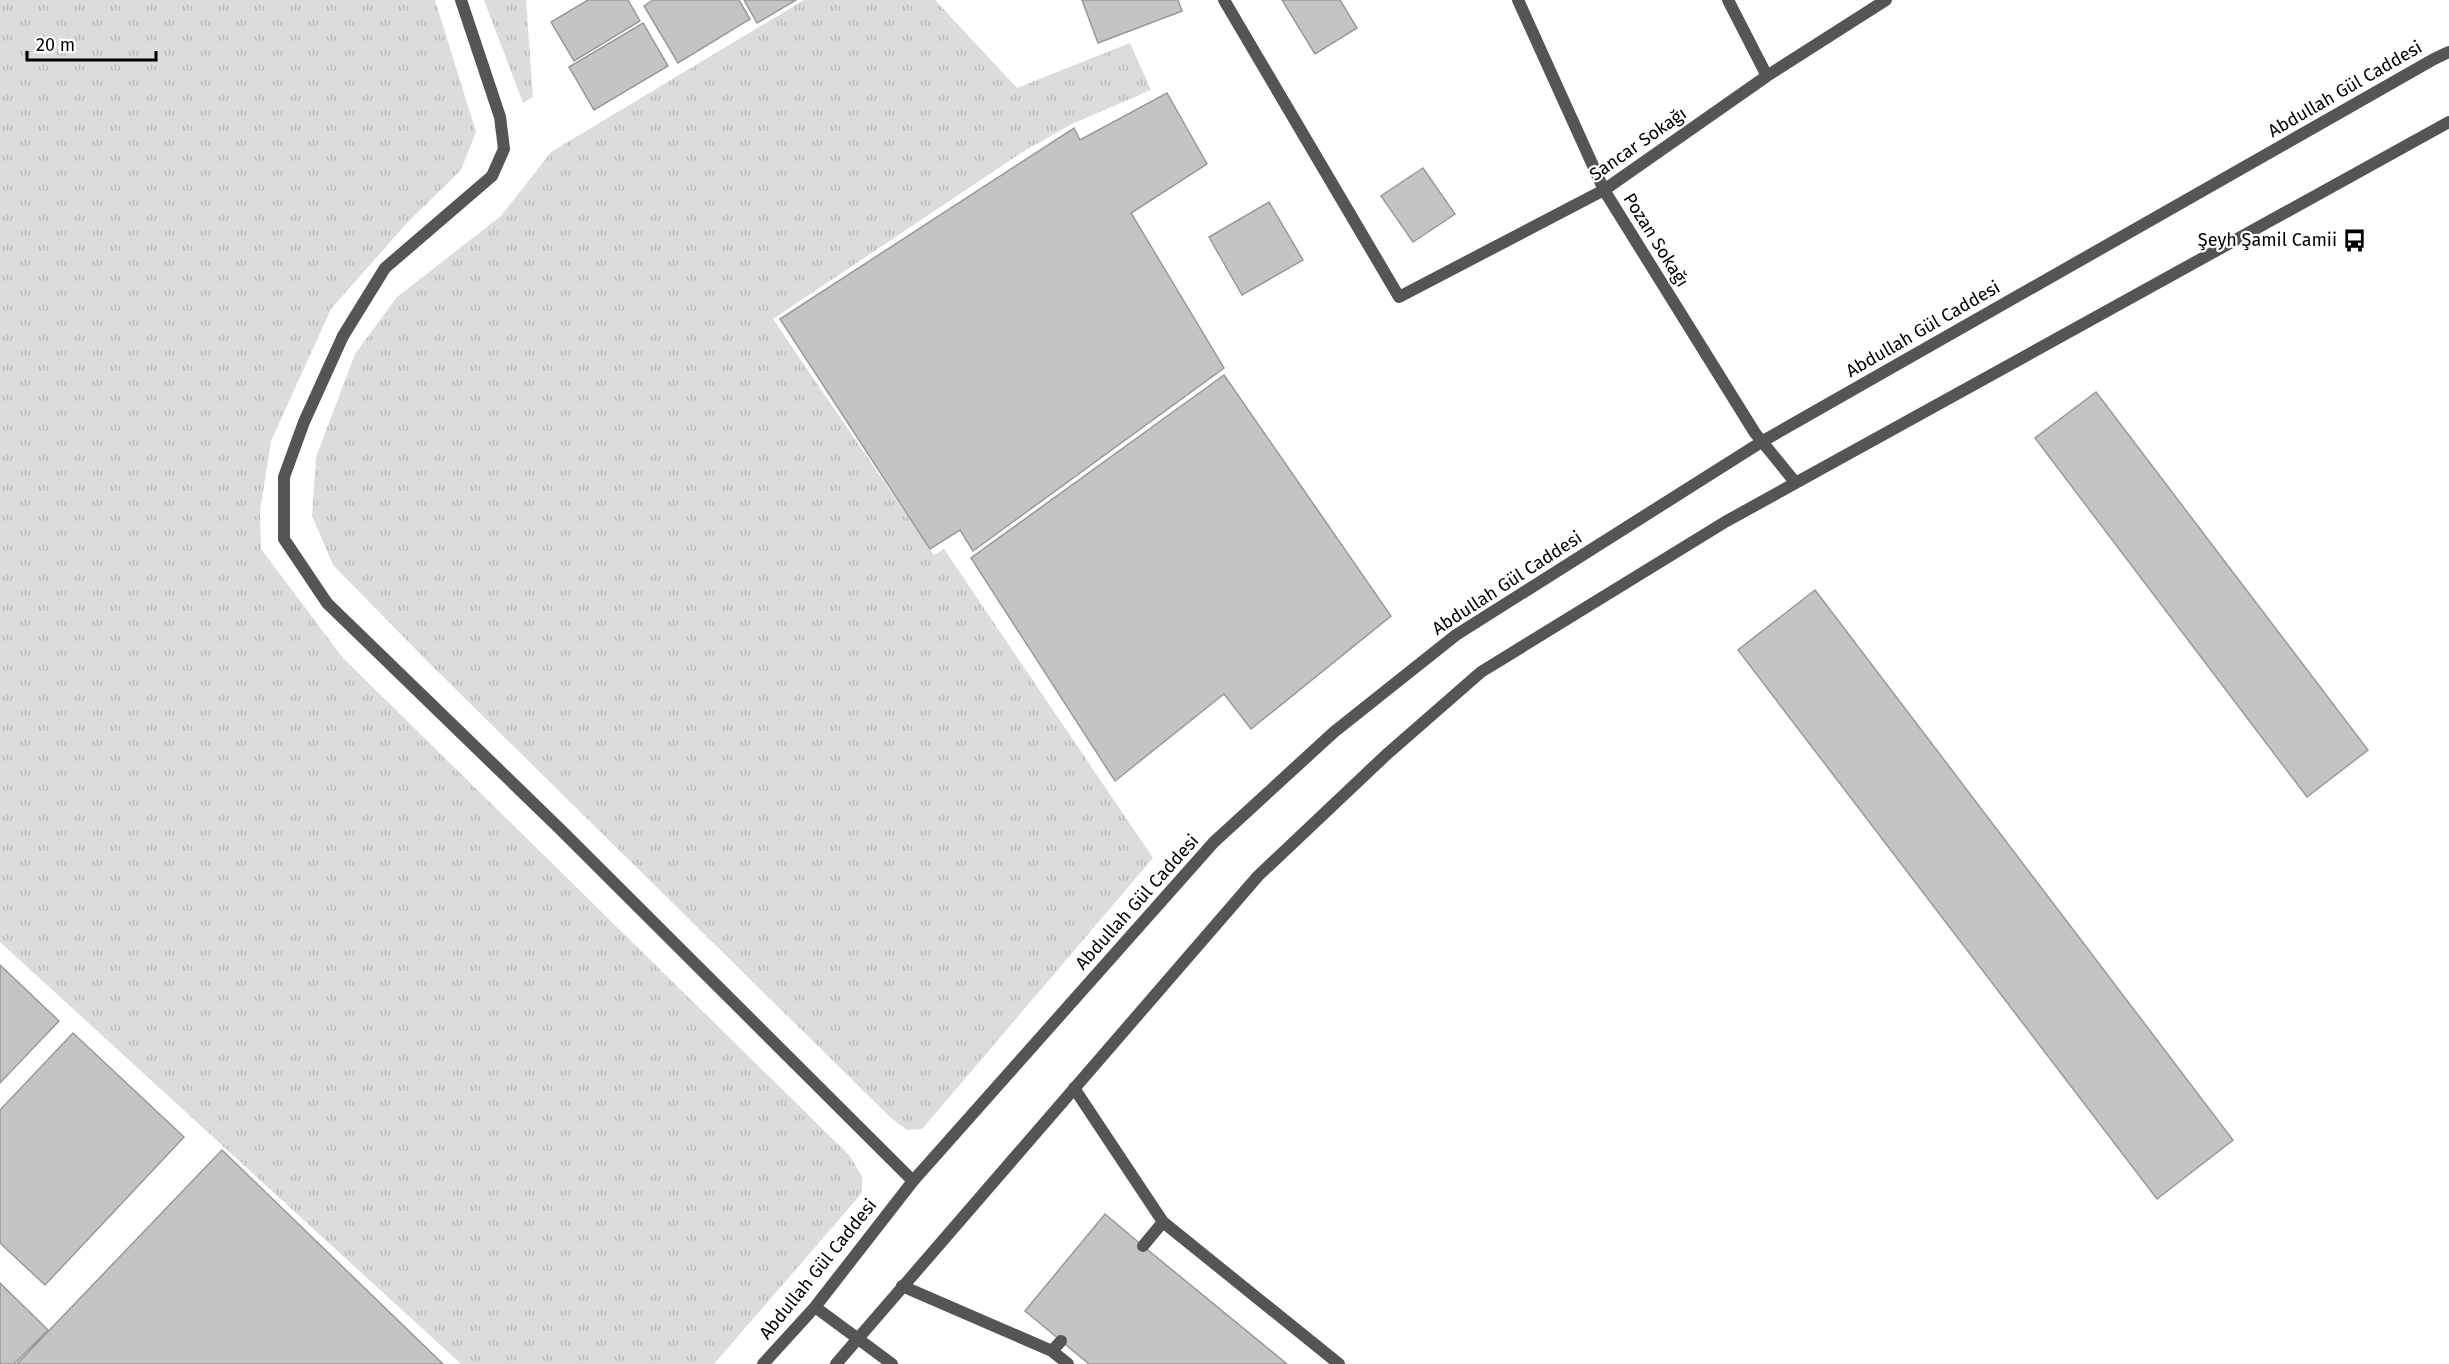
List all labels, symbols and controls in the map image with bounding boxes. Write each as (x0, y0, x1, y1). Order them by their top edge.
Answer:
scale bar (27, 24, 156, 62)
text: 20 m (36, 34, 75, 56)
street label: Abdullah Gül Caddesi (2264, 36, 2426, 142)
street label: Sancar Sokağı (1585, 102, 1691, 186)
street label: Pozan Sokağı (1618, 189, 1694, 291)
bus stop icon: Şeyh Şamil Camii (2342, 227, 2368, 253)
place label: Şeyh Şamil Camii (2198, 229, 2337, 251)
street label: Abdullah Gül Caddesi (1842, 276, 2004, 382)
street label: Abdullah Gül Caddesi (1428, 526, 1586, 640)
street label: Abdullah Gül Caddesi (1071, 830, 1203, 974)
street label: Abdullah Gül Caddesi (755, 1194, 881, 1344)

